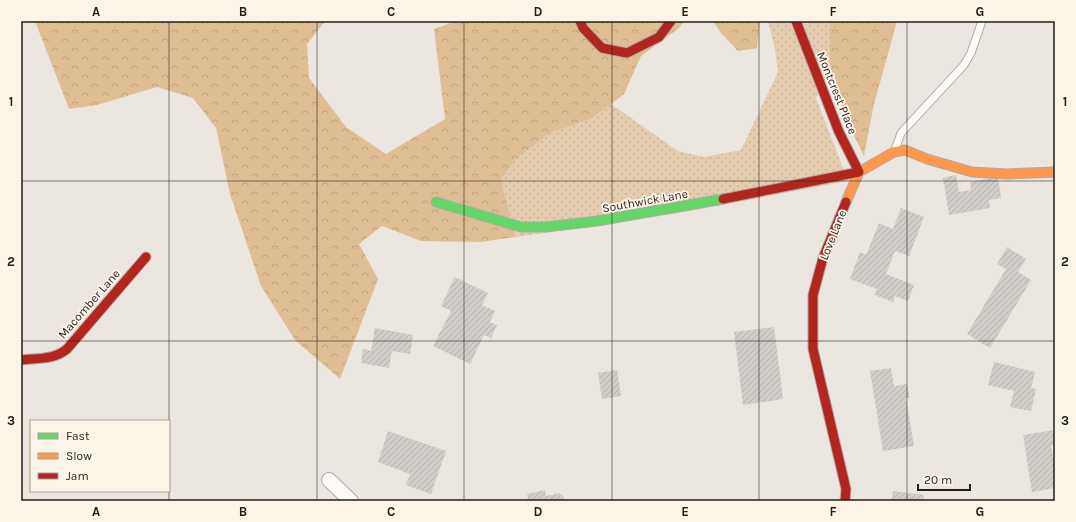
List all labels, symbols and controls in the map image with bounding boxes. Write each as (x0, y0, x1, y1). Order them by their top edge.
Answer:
text: A (92, 4, 100, 19)
text: B (239, 4, 247, 19)
text: C (387, 4, 395, 19)
text: D (534, 4, 543, 19)
text: E (681, 4, 689, 19)
text: F (829, 4, 837, 19)
text: G (976, 4, 984, 19)
street label: Montcrest Place (814, 50, 860, 136)
text: 1 (9, 94, 13, 109)
text: 1 (1063, 94, 1067, 109)
street label: Southwick Lane (601, 187, 689, 215)
street label: Love Lane (817, 208, 849, 262)
text: 2 (7, 254, 15, 269)
text: 2 (1061, 254, 1069, 269)
street label: Macomber Lane (55, 267, 123, 341)
text: 3 (7, 413, 15, 428)
text: 3 (1061, 413, 1069, 428)
legend (30, 420, 170, 492)
text: Fast (66, 429, 90, 443)
text: Slow (66, 449, 92, 463)
scale bar (918, 466, 970, 492)
text: Jam (66, 469, 89, 483)
text: 20 m (924, 473, 952, 487)
text: A (92, 504, 100, 519)
text: B (239, 504, 247, 519)
text: C (387, 504, 395, 519)
text: D (534, 504, 543, 519)
text: E (681, 504, 689, 519)
text: F (829, 504, 837, 519)
text: G (976, 504, 984, 519)

